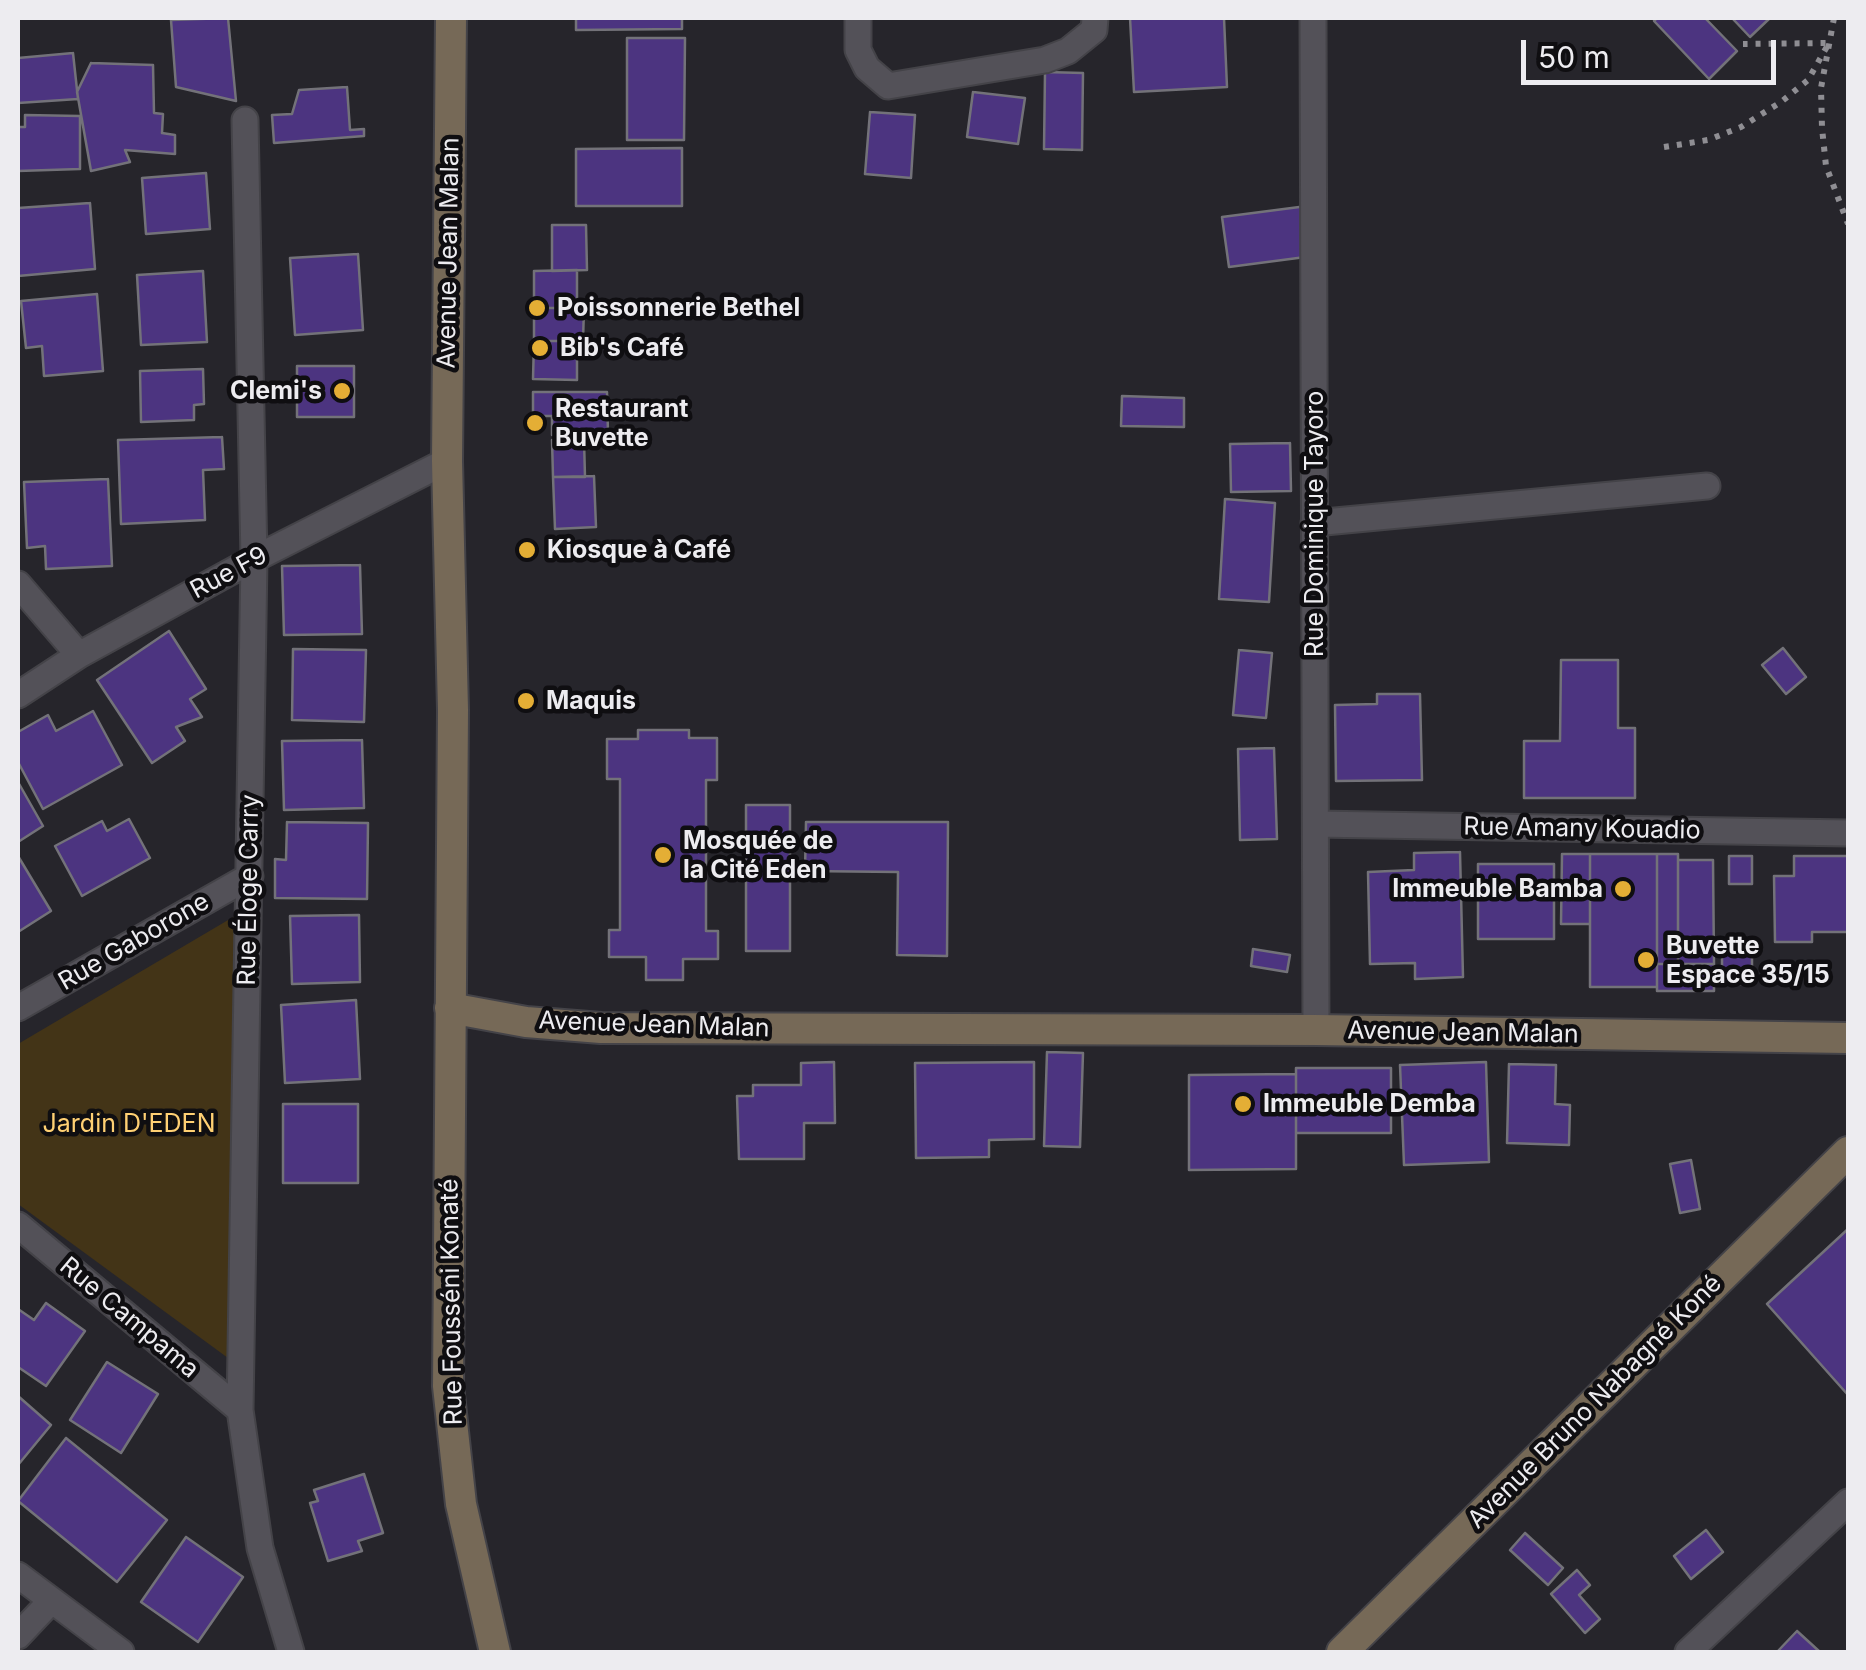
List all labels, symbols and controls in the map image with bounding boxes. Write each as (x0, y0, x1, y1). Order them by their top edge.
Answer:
scale bar (1526, 20, 1781, 82)
text: 50 m (1538, 39, 1610, 75)
street label: Avenue Jean Malan (432, 137, 466, 369)
place label: Poissonnerie Bethel (557, 293, 800, 323)
marker: Poissonnerie Bethel (526, 297, 548, 319)
place label: Bib's Café (560, 333, 684, 363)
marker: Bib's Café (529, 337, 551, 359)
place label: Clemi's (230, 376, 322, 406)
marker: Clemi's (331, 380, 353, 402)
street label: Rue Dominique Tayoro (1300, 391, 1330, 657)
place label: Restaurant Buvette (555, 394, 688, 453)
marker: Restaurant Buvette (524, 412, 546, 434)
place label: Kiosque à Café (547, 535, 731, 565)
marker: Kiosque à Café (516, 539, 538, 561)
street label: Rue F9 (185, 540, 273, 606)
place label: Maquis (546, 686, 636, 716)
marker: Maquis (515, 690, 537, 712)
street label: Rue Éloge Carry (232, 794, 266, 986)
street label: Rue Amany Kouadio (1463, 812, 1701, 846)
place label: Mosquée de la Cité Eden (683, 826, 833, 885)
marker: Mosquée de la Cité Eden (652, 844, 674, 866)
place label: Immeuble Bamba (1392, 874, 1603, 904)
marker: Immeuble Bamba (1612, 878, 1634, 900)
street label: Rue Gaborone (53, 887, 215, 997)
place label: Buvette Espace 35/15 (1666, 931, 1830, 990)
marker: Buvette Espace 35/15 (1635, 949, 1657, 971)
street label: Avenue Jean Malan (538, 1006, 770, 1044)
street label: Avenue Jean Malan (1347, 1016, 1579, 1050)
place label: Immeuble Demba (1263, 1089, 1476, 1119)
marker: Immeuble Demba (1232, 1093, 1254, 1115)
park label: Jardin D'EDEN (43, 1109, 215, 1139)
street label: Rue Fousséni Konaté (435, 1178, 469, 1426)
street label: Rue Campama (53, 1251, 205, 1385)
street label: Avenue Bruno Nabagné Koné (1462, 1269, 1728, 1535)

